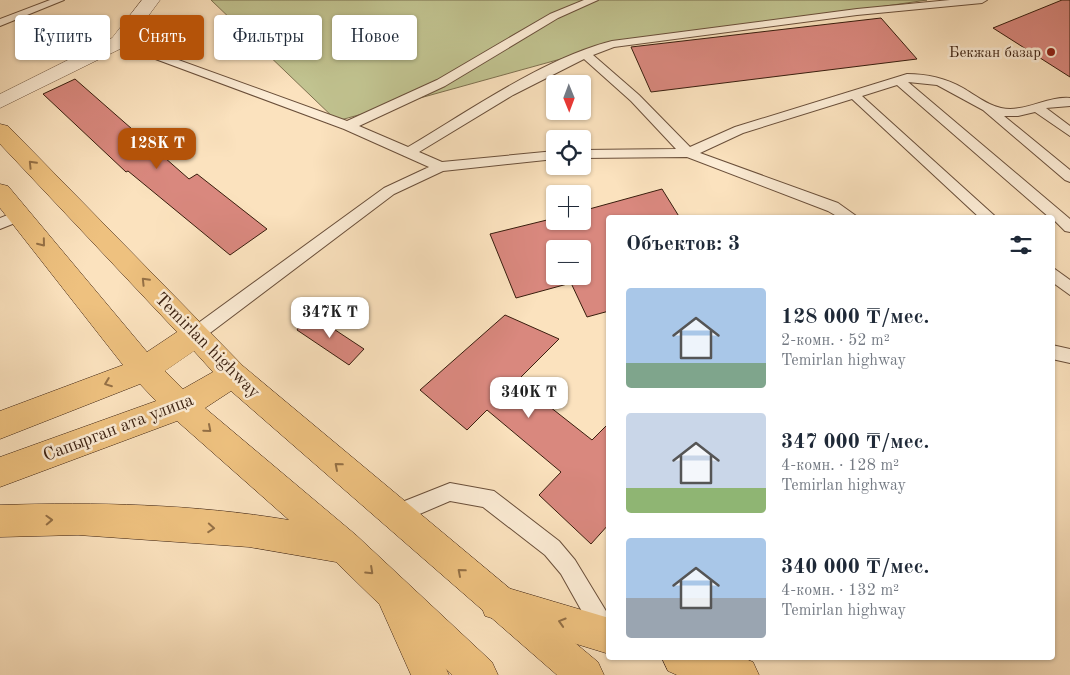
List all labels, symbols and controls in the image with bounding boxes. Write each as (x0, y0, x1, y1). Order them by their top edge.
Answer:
chip: Купить (15, 15, 110, 60)
chip: Снять (120, 15, 204, 60)
chip: Фильтры (214, 15, 322, 60)
chip: Новое (332, 15, 417, 60)
place label: Бекжан базар (949, 46, 1041, 61)
marker: Бекжан базар (1045, 46, 1057, 58)
north arrow (546, 75, 591, 120)
map controls (546, 75, 591, 285)
pin: 128K ₸ (116, 128, 198, 170)
button: locate (546, 130, 591, 175)
text: 128K ₸ (129, 136, 185, 152)
one-way arrow (29, 161, 38, 170)
button: + (546, 185, 591, 230)
icon: filters (1007, 231, 1035, 259)
text: Объектов: 3 (626, 234, 740, 255)
one-way arrow (37, 237, 45, 246)
button: − (546, 240, 591, 285)
one-way arrow (142, 278, 151, 287)
street label: Temirlan highway (151, 290, 264, 402)
pin: 347K ₸ (289, 296, 371, 339)
text: 347K ₸ (302, 305, 358, 321)
text: 128 000 ₸/мес. (781, 307, 929, 328)
icon: home (666, 308, 726, 368)
text: 2-комн. · 52 m² (781, 333, 890, 349)
text: Temirlan highway (781, 353, 906, 369)
pin: 340K ₸ (488, 376, 570, 419)
one-way arrow (104, 377, 113, 387)
text: 340K ₸ (501, 385, 557, 401)
street label: Сапырган ата улица (41, 391, 196, 465)
one-way arrow (202, 424, 211, 432)
text: 347 000 ₸/мес. (781, 432, 929, 453)
icon: home (666, 433, 726, 493)
text: 4-комн. · 128 m² (781, 458, 899, 474)
one-way arrow (335, 463, 344, 472)
text: Temirlan highway (781, 478, 906, 494)
one-way arrow (45, 515, 53, 525)
one-way arrow (207, 522, 215, 533)
text: 340 000 ₸/мес. (781, 557, 929, 578)
icon: home (666, 558, 726, 618)
one-way arrow (364, 565, 373, 574)
one-way arrow (458, 568, 467, 577)
text: 4-комн. · 132 m² (781, 583, 899, 599)
text: Temirlan highway (781, 603, 906, 619)
one-way arrow (558, 618, 567, 628)

